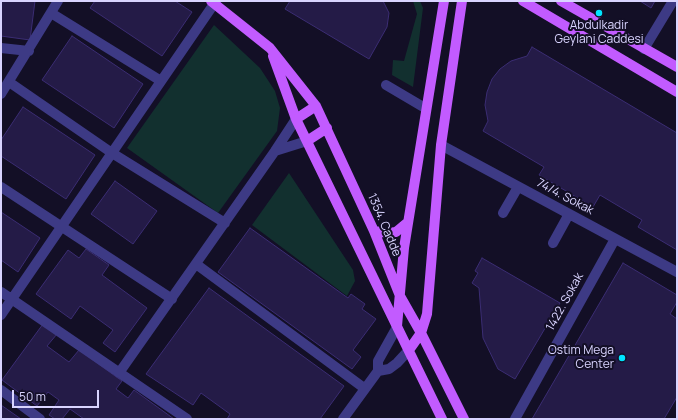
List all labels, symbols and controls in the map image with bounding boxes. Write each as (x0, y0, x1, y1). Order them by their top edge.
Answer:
marker: Abdulkadir Geylani Caddesi (594, 8, 604, 18)
place label: Abdulkadir Geylani Caddesi (554, 19, 644, 47)
street label: 74/4. Sokak (534, 176, 596, 218)
street label: 1354. Cadde (364, 191, 404, 259)
street label: 1422. Sokak (543, 271, 587, 333)
place label: Ostim Mega Center (548, 344, 614, 372)
marker: Ostim Mega Center (617, 353, 627, 363)
scale bar (14, 382, 101, 408)
text: 50 m (19, 388, 46, 405)

